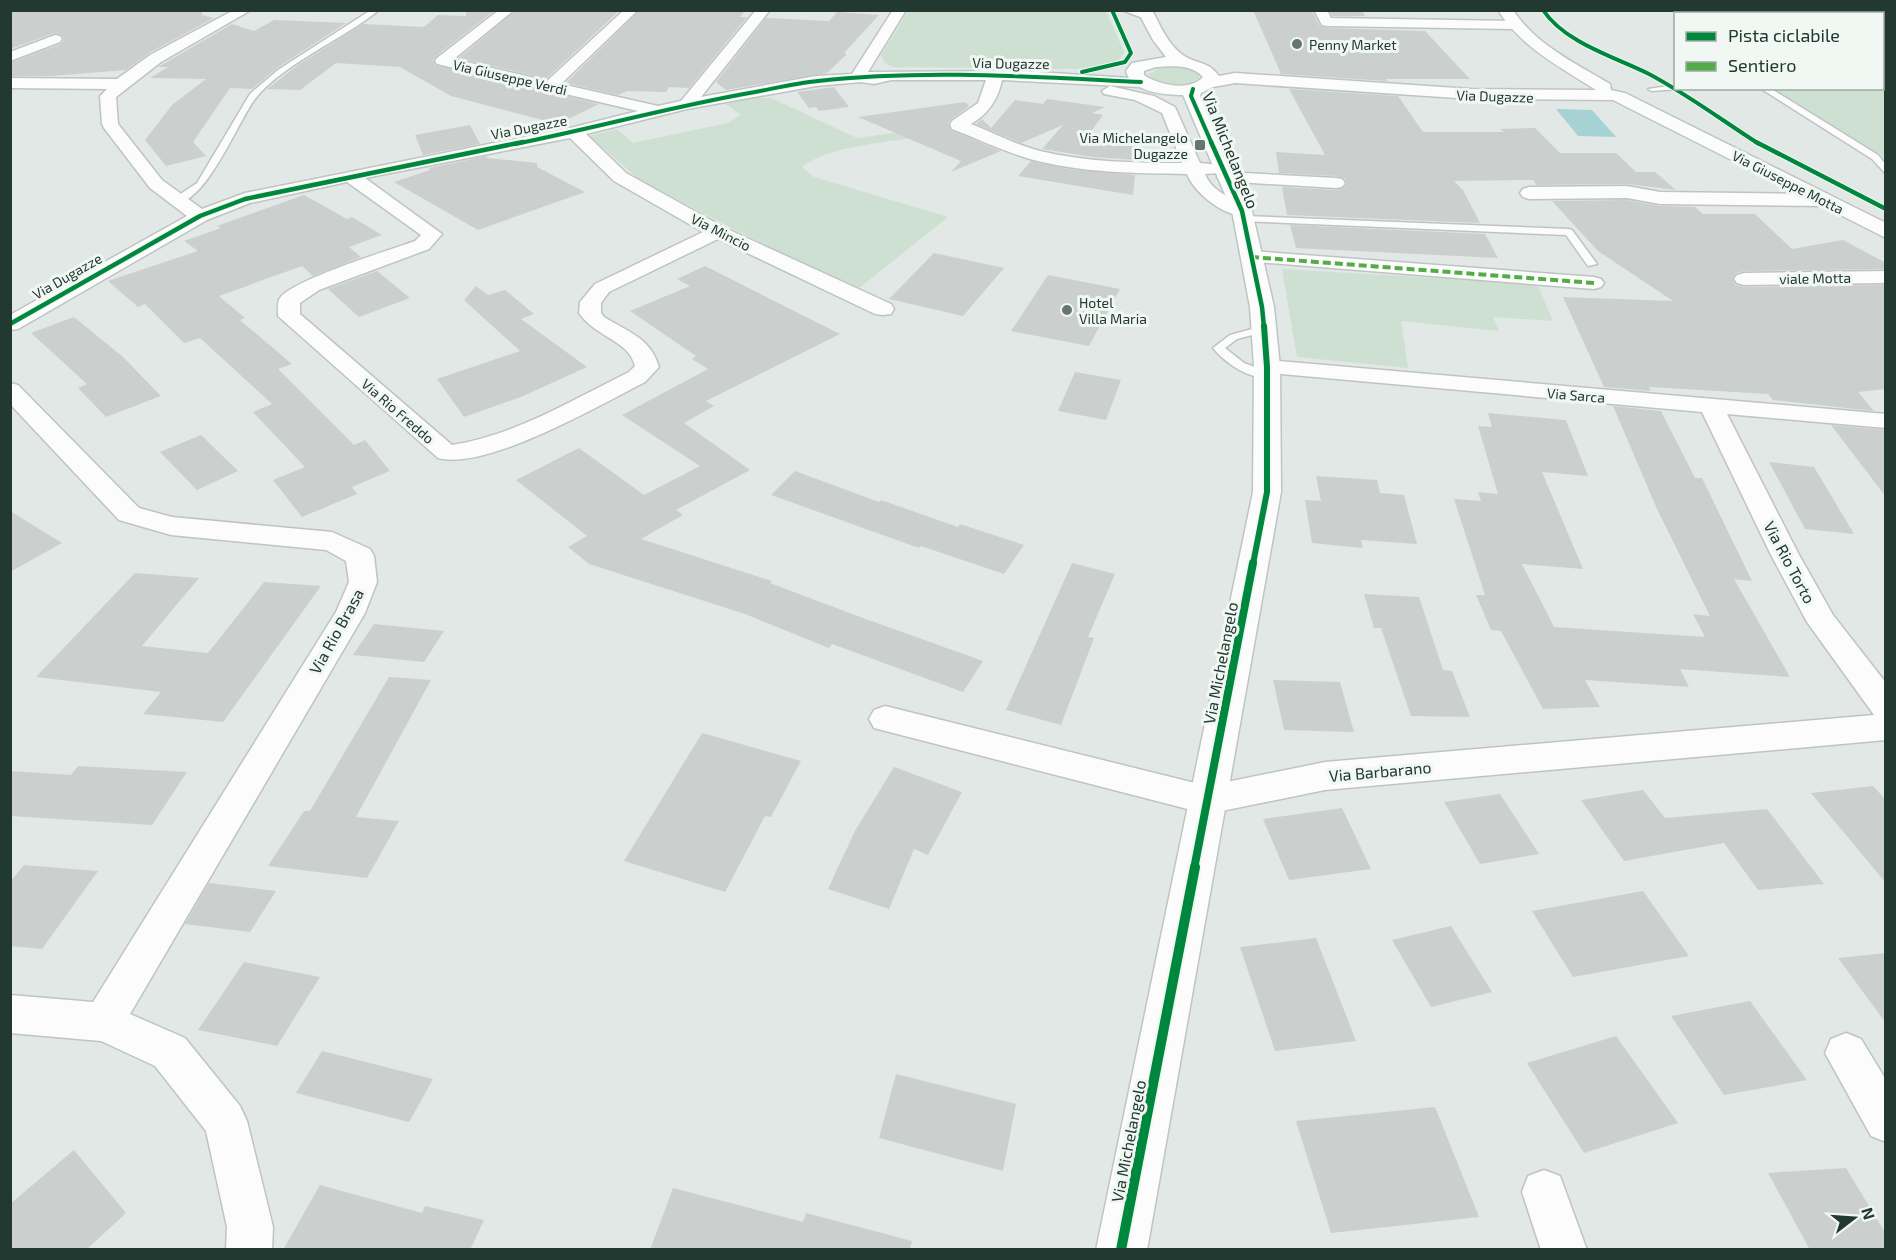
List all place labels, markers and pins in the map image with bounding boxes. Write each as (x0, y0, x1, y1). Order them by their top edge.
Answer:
place label: Penny Market (1309, 36, 1397, 53)
marker: Penny Market (1290, 37, 1304, 51)
place label: Via Michelangelo Dugazze (1080, 129, 1188, 162)
marker: Via Michelangelo Dugazze (1193, 138, 1207, 152)
place label: Hotel Villa Maria (1079, 294, 1147, 327)
marker: Hotel Villa Maria (1060, 303, 1074, 317)

